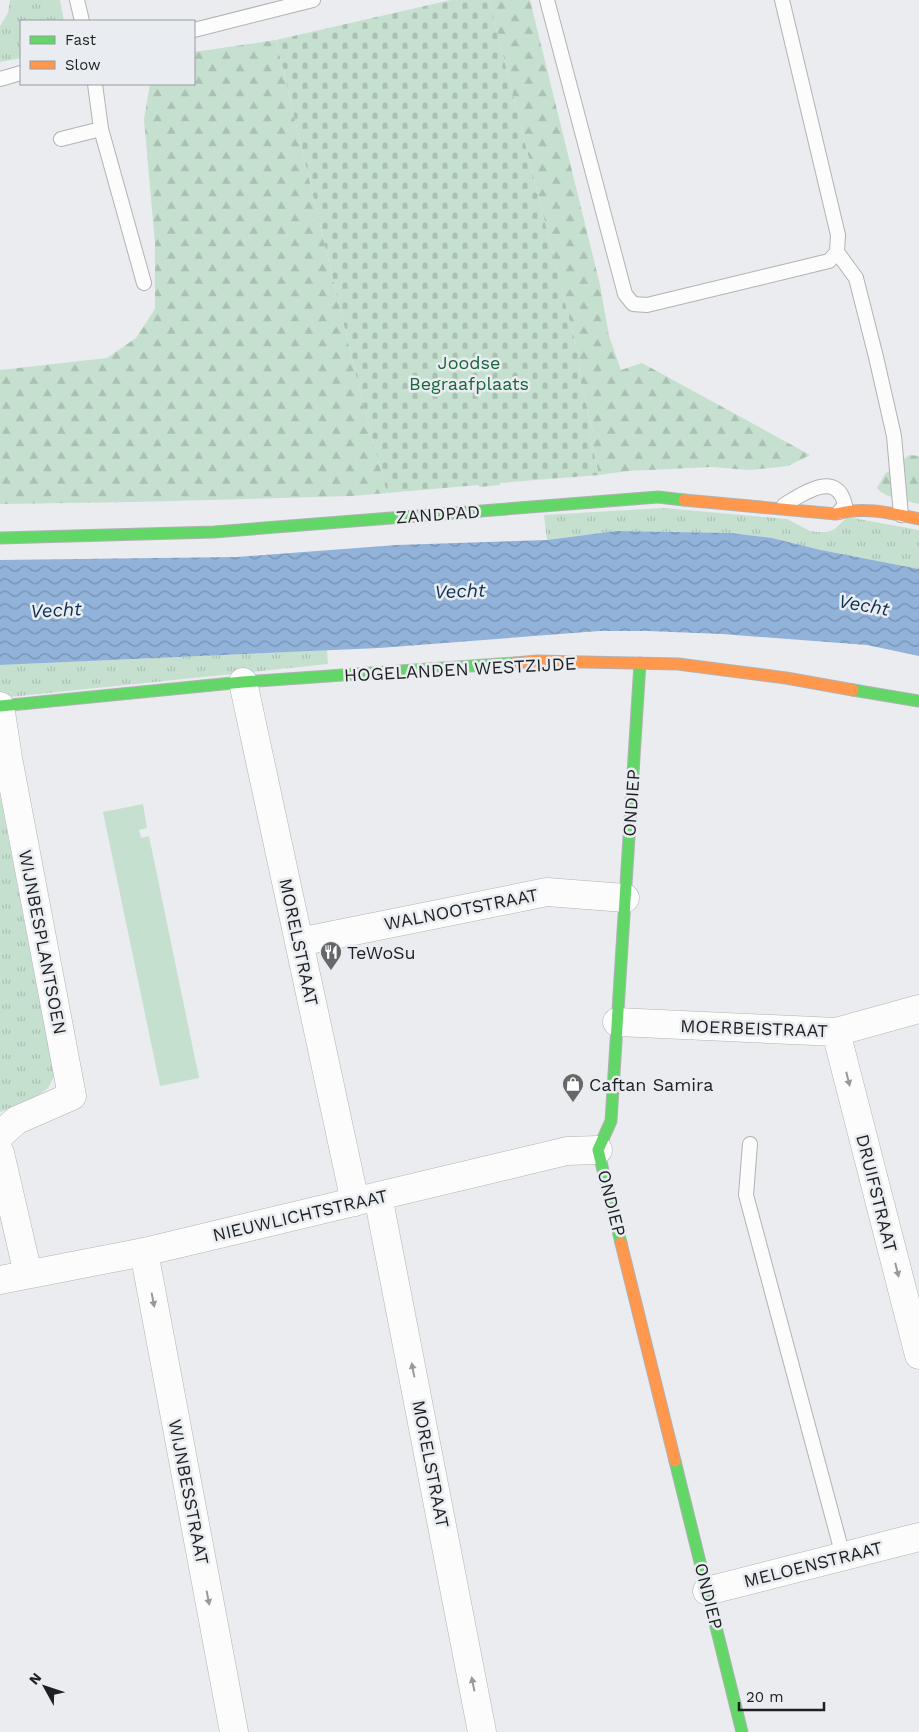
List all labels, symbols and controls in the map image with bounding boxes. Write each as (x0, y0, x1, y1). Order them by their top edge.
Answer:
legend (20, 20, 195, 85)
text: Fast (65, 31, 97, 49)
text: Slow (65, 56, 101, 74)
park label: Joodse Begraafplaats (409, 352, 529, 394)
street label: ZANDPAD (395, 501, 481, 527)
water label: Vecht (434, 579, 486, 603)
water label: Vecht (837, 589, 891, 621)
water label: Vecht (30, 597, 82, 623)
street label: HOGELANDEN WESTZIJDE (343, 652, 577, 686)
street label: ONDIEP (618, 769, 644, 837)
street label: WIJNBESPLANTSOEN (15, 848, 71, 1036)
street label: MORELSTRAAT (275, 876, 323, 1008)
street label: WALNOOTSTRAAT (382, 884, 540, 934)
restaurant icon: TeWoSu (319, 940, 343, 971)
place label: TeWoSu (347, 942, 416, 963)
street label: MOERBEISTRAAT (680, 1015, 828, 1041)
shop icon: Caftan Samira (561, 1072, 585, 1103)
one-way arrow (844, 1072, 852, 1087)
place label: Caftan Samira (589, 1074, 713, 1095)
street label: DRUIFSTRAAT (852, 1132, 902, 1254)
street label: ONDIEP (594, 1168, 630, 1238)
street label: NIEUWLICHTSTRAAT (210, 1185, 390, 1245)
one-way arrow (893, 1263, 901, 1278)
one-way arrow (149, 1293, 157, 1309)
one-way arrow (408, 1361, 416, 1377)
street label: MORELSTRAAT (408, 1398, 454, 1530)
street label: WIJNBESSTRAAT (165, 1418, 213, 1567)
street label: MELOENSTRAAT (741, 1537, 885, 1591)
street label: ONDIEP (691, 1561, 727, 1631)
one-way arrow (205, 1590, 213, 1606)
north arrow (20, 1662, 70, 1712)
text: N (26, 1670, 45, 1688)
one-way arrow (468, 1676, 476, 1692)
scale bar (739, 1680, 824, 1712)
text: 20 m (746, 1688, 784, 1706)

